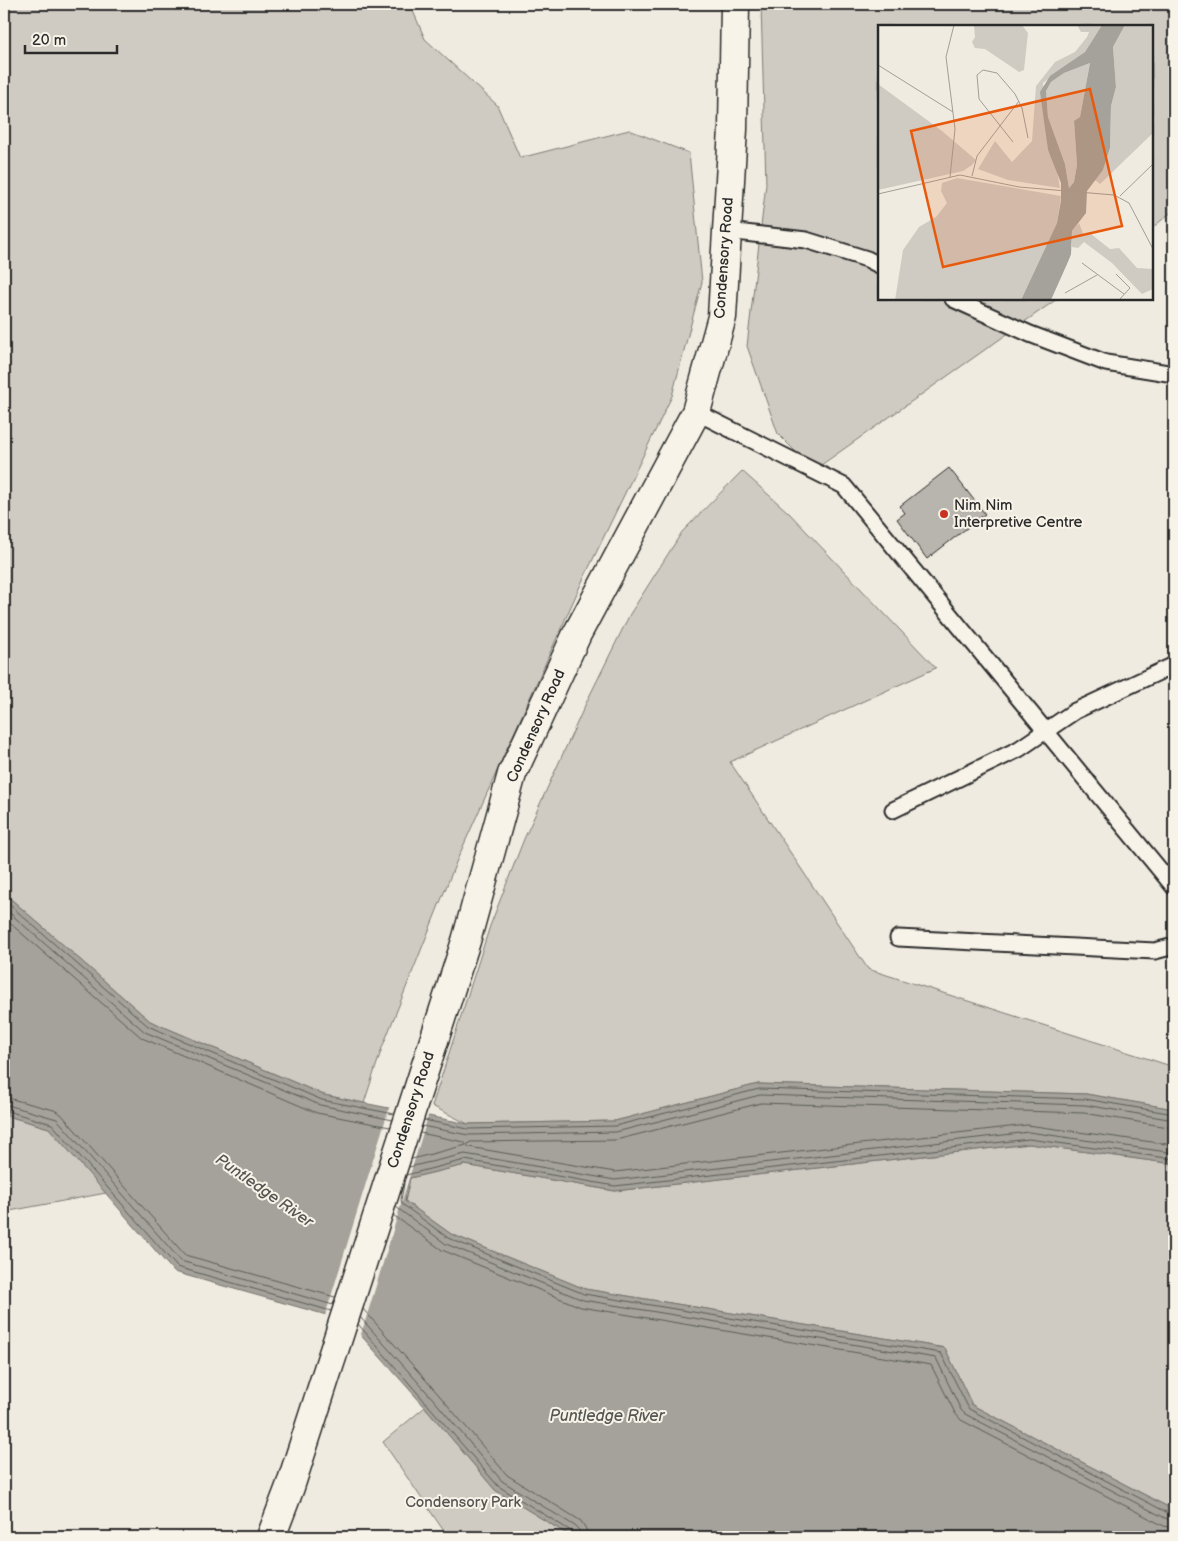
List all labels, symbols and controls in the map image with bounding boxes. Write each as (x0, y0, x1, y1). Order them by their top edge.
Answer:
scale bar (25, 22, 118, 54)
inset map (878, 25, 1153, 300)
text: 20 m (32, 31, 66, 50)
street label: Condensory Road (710, 197, 738, 319)
place label: Nim Nim Interpretive Centre (954, 496, 1083, 532)
marker: Nim Nim Interpretive Centre (938, 508, 950, 520)
street label: Condensory Road (503, 666, 569, 786)
street label: Condensory Road (383, 1049, 439, 1171)
water label: Puntledge River (212, 1150, 317, 1232)
water label: Puntledge River (550, 1407, 666, 1426)
park label: Condensory Park (405, 1493, 521, 1512)

